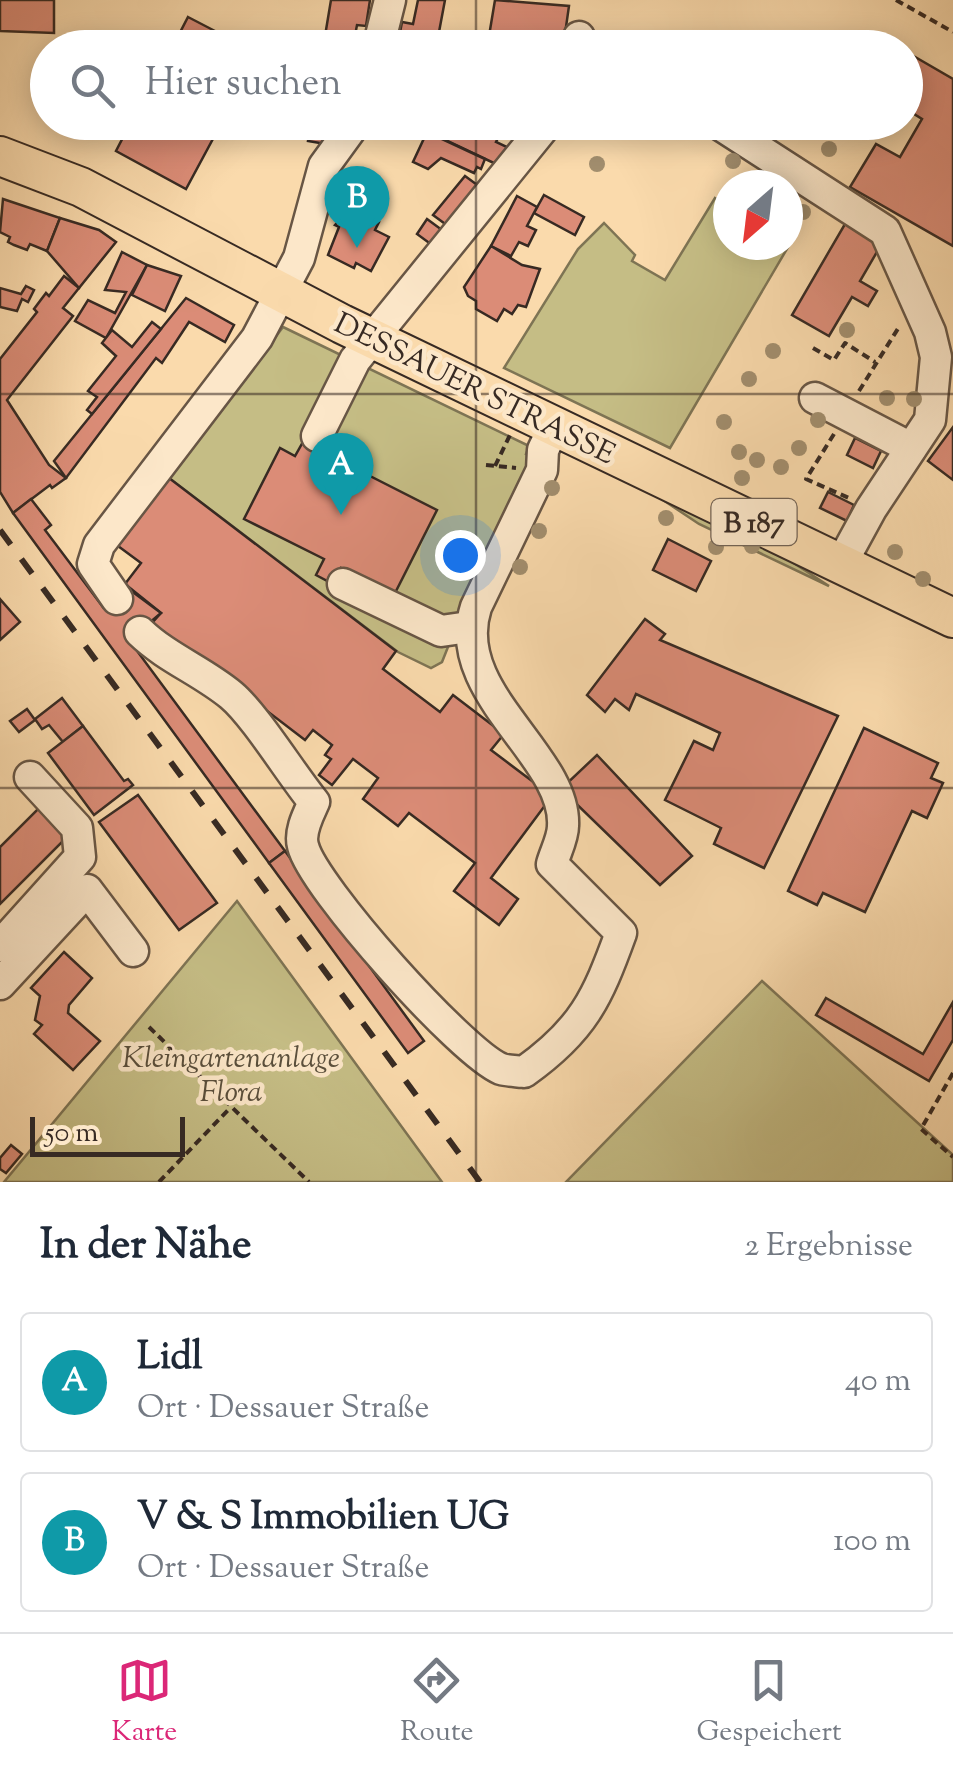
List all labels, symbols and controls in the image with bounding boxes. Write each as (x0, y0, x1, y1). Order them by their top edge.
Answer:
search box (30, 30, 923, 140)
icon: search (65, 58, 120, 113)
text: Hier suchen (145, 58, 342, 112)
pin: B (324, 166, 390, 248)
north arrow (713, 170, 803, 260)
street label: DESSAUER STRASSE (329, 304, 621, 472)
pin: A (308, 432, 374, 515)
road number: B 187 (712, 499, 796, 545)
your location (435, 530, 486, 581)
park label: Kleingartenanlage Flora (122, 1038, 340, 1115)
scale bar (30, 1112, 185, 1156)
text: 50 m (45, 1114, 99, 1154)
text: In der Nähe (40, 1217, 252, 1277)
text: 2 Ergebnisse (744, 1224, 913, 1270)
text: Lidl (137, 1332, 203, 1386)
text: A (62, 1359, 87, 1405)
text: 40 m (845, 1359, 911, 1405)
text: Ort · Dessauer Straße (137, 1386, 429, 1432)
text: V & S Immobilien UG (137, 1492, 509, 1546)
text: B (64, 1519, 85, 1565)
text: 100 m (833, 1519, 911, 1565)
text: Ort · Dessauer Straße (137, 1546, 429, 1592)
tab: Karte (111, 1653, 177, 1753)
tab: Route (400, 1653, 474, 1753)
tab: Gespeichert (696, 1653, 842, 1753)

